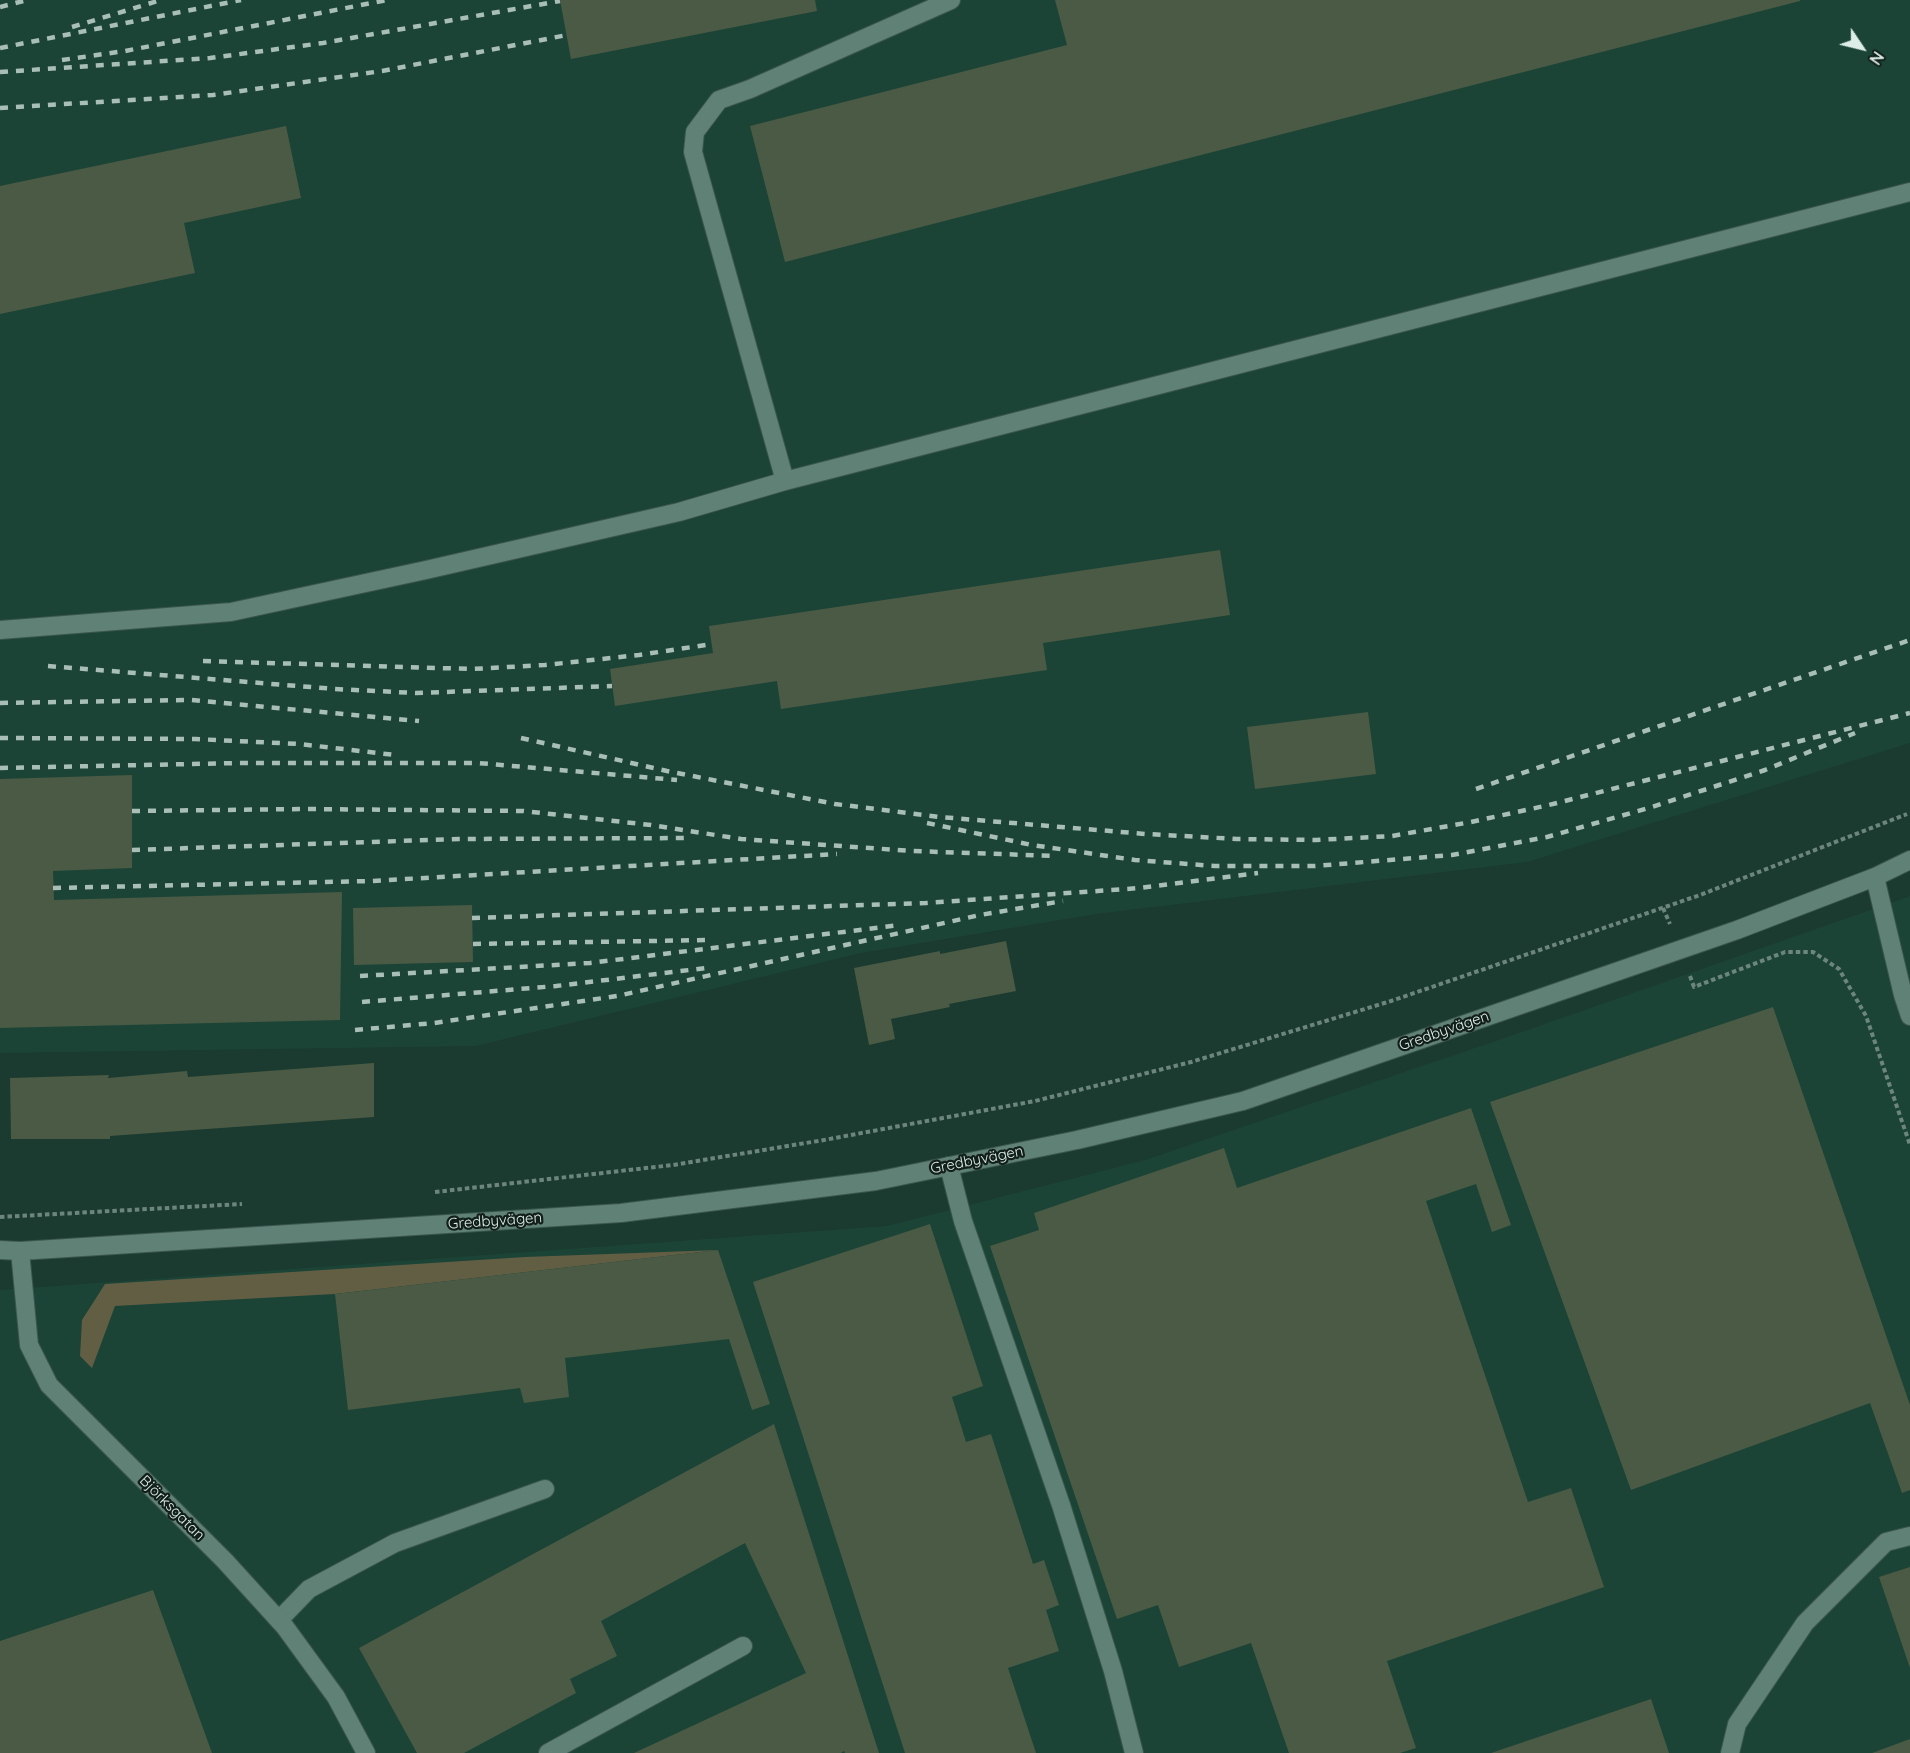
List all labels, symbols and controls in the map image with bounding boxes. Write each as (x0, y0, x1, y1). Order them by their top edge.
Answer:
north arrow (1832, 18, 1892, 78)
text: N (1865, 48, 1888, 69)
street label: Gredbyvägen (1397, 1007, 1491, 1055)
street label: Gredbyvägen (929, 1142, 1025, 1178)
street label: Gredbyvägen (447, 1209, 543, 1233)
street label: Björksgatan (136, 1472, 208, 1544)

